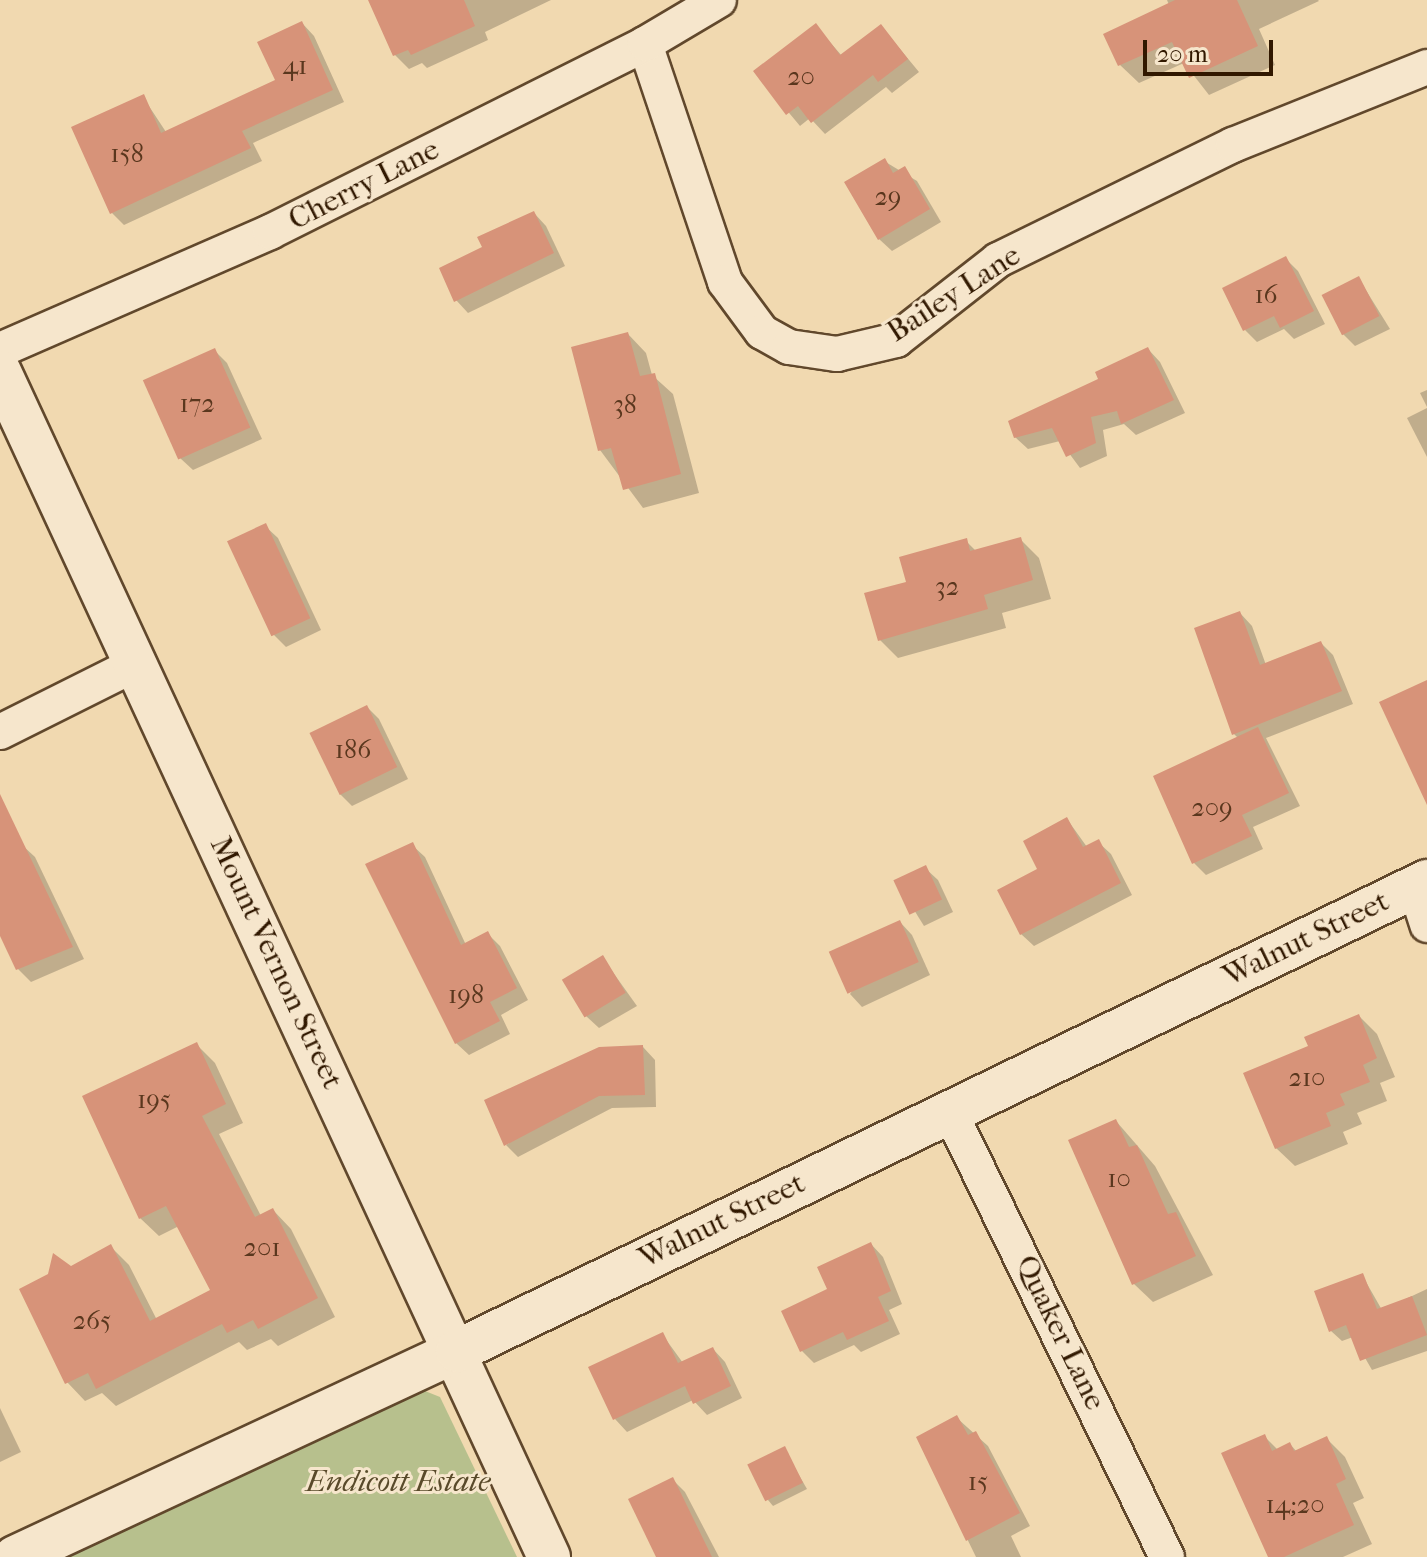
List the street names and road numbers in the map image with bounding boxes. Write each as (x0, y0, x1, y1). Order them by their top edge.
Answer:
street label: Cherry Lane (283, 132, 445, 238)
street label: Bailey Lane (881, 238, 1027, 350)
street label: Mount Vernon Street (202, 831, 350, 1095)
street label: Walnut Street (1217, 883, 1395, 995)
street label: Walnut Street (633, 1165, 811, 1277)
street label: Quaker Lane (1007, 1250, 1113, 1416)

